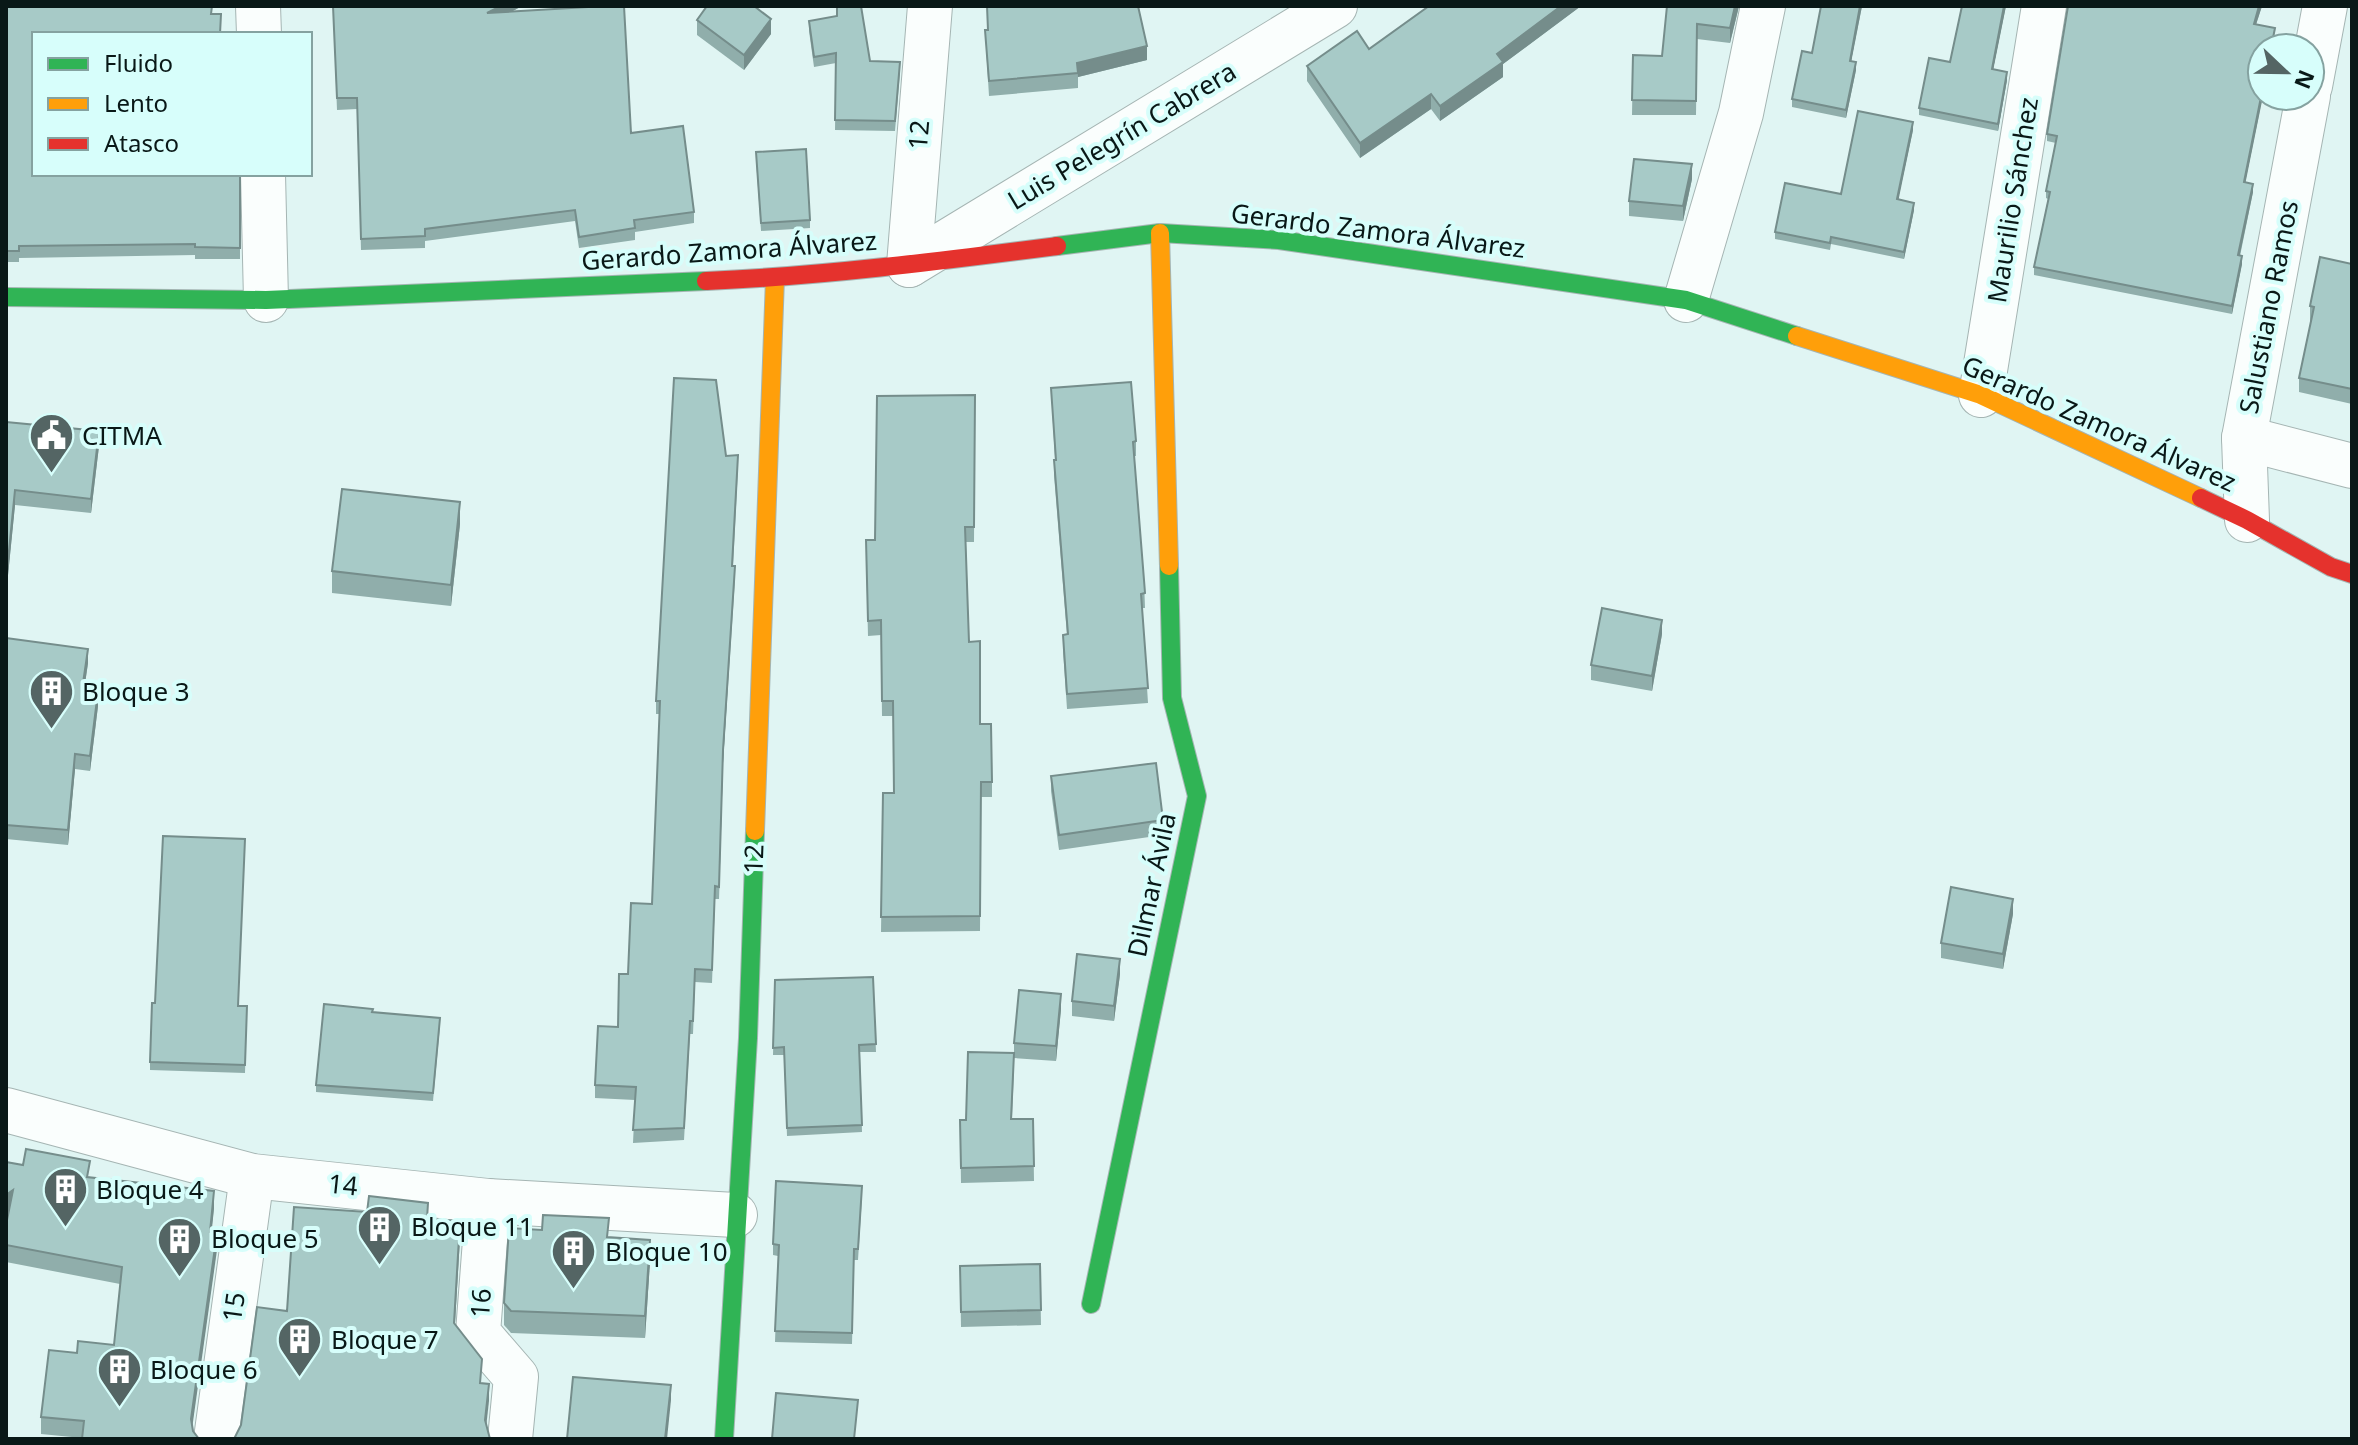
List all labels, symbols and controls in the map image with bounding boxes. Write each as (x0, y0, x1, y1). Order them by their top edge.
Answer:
legend (32, 32, 312, 176)
north arrow (2246, 32, 2326, 112)
text: Fluido (104, 46, 173, 79)
street label: Luis Pelegrín Cabrera (1001, 53, 1242, 218)
text: N (2288, 66, 2323, 94)
text: Lento (104, 86, 168, 119)
street label: Maurilio Sánchez (1978, 94, 2046, 305)
street label: 12 (899, 119, 937, 151)
text: Atasco (104, 126, 179, 159)
street label: Gerardo Zamora Álvarez (1229, 194, 1527, 266)
street label: Salustiano Ramos (2230, 197, 2306, 417)
street label: Gerardo Zamora Álvarez (580, 222, 878, 278)
street label: Gerardo Zamora Álvarez (1957, 346, 2242, 500)
public building icon: CITMA (27, 412, 75, 475)
place label: CITMA (82, 417, 162, 453)
building icon: Bloque 3 (27, 668, 75, 731)
place label: Bloque 3 (82, 673, 190, 709)
street label: Dilmar Ávila (1118, 809, 1184, 960)
street label: 12 (734, 843, 772, 874)
street label: 14 (326, 1165, 360, 1203)
building icon: Bloque 4 (41, 1166, 89, 1229)
place label: Bloque 4 (96, 1171, 204, 1207)
building icon: Bloque 11 (356, 1203, 404, 1266)
place label: Bloque 11 (411, 1208, 534, 1244)
building icon: Bloque 5 (156, 1215, 204, 1278)
place label: Bloque 5 (211, 1220, 319, 1256)
building icon: Bloque 10 (550, 1228, 598, 1291)
place label: Bloque 10 (605, 1233, 728, 1269)
street label: 16 (461, 1287, 499, 1319)
street label: 15 (213, 1290, 253, 1324)
building icon: Bloque 7 (276, 1316, 324, 1379)
place label: Bloque 7 (331, 1321, 439, 1357)
building icon: Bloque 6 (95, 1346, 143, 1409)
place label: Bloque 6 (150, 1351, 258, 1387)

